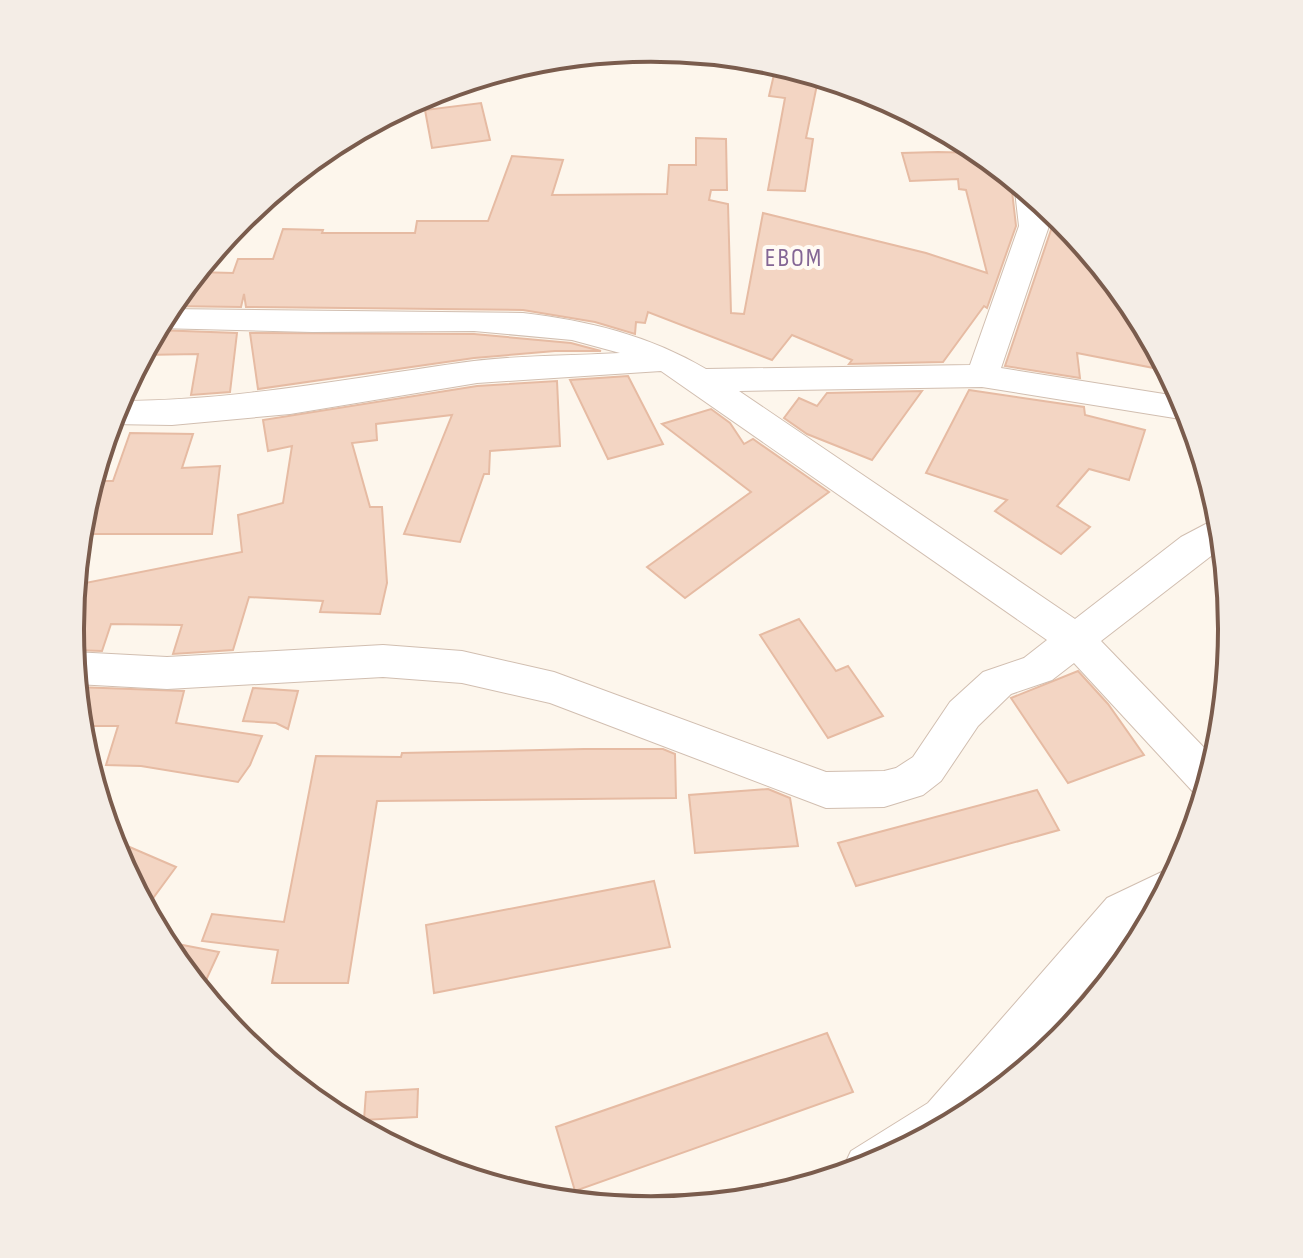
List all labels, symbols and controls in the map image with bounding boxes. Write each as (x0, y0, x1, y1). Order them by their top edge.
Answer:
district label: EBOM (765, 243, 823, 274)

